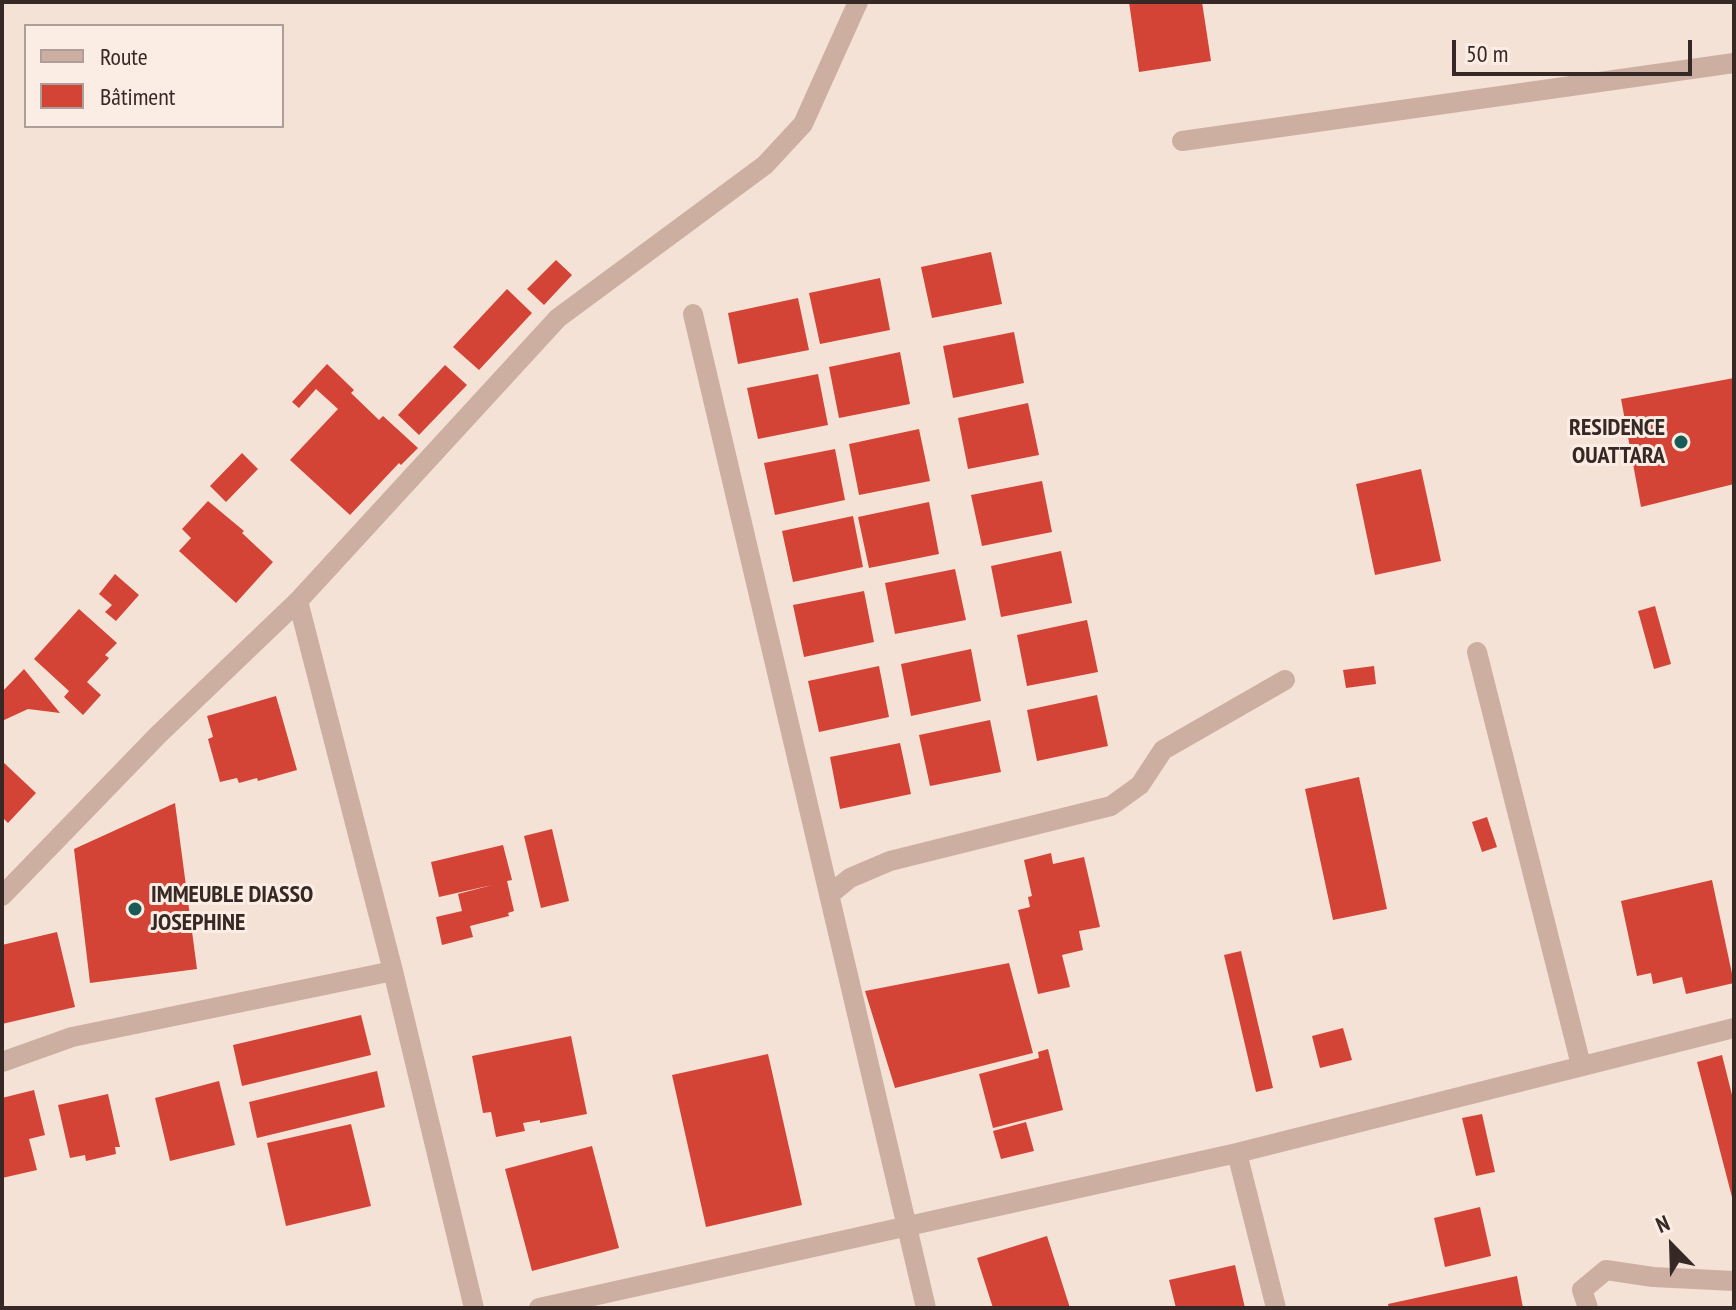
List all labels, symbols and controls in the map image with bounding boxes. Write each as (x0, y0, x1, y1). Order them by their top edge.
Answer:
legend (24, 24, 284, 128)
scale bar (1456, 24, 1696, 74)
text: 50 m (1466, 38, 1508, 69)
text: Route (100, 41, 148, 72)
text: Bâtiment (100, 81, 175, 112)
place label: RESIDENCE OUATTARA (1569, 414, 1665, 470)
marker: RESIDENCE OUATTARA (1672, 433, 1690, 451)
place label: IMMEUBLE DIASSO JOSEPHINE (151, 881, 313, 937)
marker: IMMEUBLE DIASSO JOSEPHINE (126, 900, 144, 918)
north arrow (1632, 1206, 1712, 1286)
text: N (1652, 1209, 1674, 1239)

